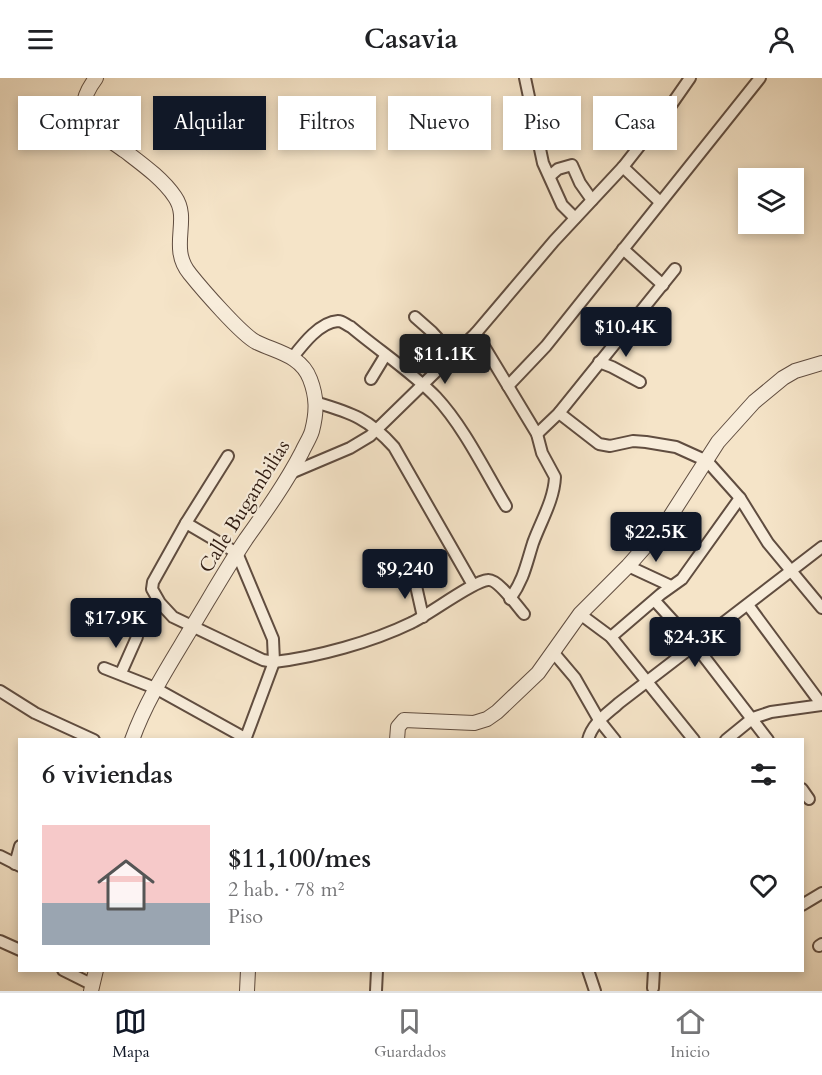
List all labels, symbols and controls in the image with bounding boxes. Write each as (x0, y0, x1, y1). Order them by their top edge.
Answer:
text: Casavia (364, 21, 458, 58)
icon: menu (24, 23, 57, 56)
icon: person (765, 23, 798, 56)
chip: Comprar (18, 96, 141, 150)
chip: Alquilar (153, 96, 266, 150)
chip: Filtros (278, 96, 376, 150)
chip: Nuevo (388, 96, 491, 150)
chip: Piso (503, 96, 581, 150)
chip: Casa (593, 96, 677, 150)
map controls (738, 168, 804, 234)
button: layers (738, 168, 804, 234)
pin: $10.4K (577, 307, 675, 358)
text: $10.4K (595, 313, 657, 340)
pin: $11.1K (396, 334, 494, 385)
text: $11.1K (414, 340, 476, 367)
street label: Calle Bugambilias (193, 435, 296, 578)
pin: $22.5K (607, 512, 705, 563)
text: $22.5K (625, 518, 687, 545)
pin: $9,240 (356, 549, 454, 600)
text: $9,240 (376, 555, 434, 582)
pin: $17.9K (67, 598, 165, 649)
text: $17.9K (85, 604, 147, 631)
pin: $24.3K (646, 617, 744, 668)
text: $24.3K (664, 623, 726, 650)
text: 6 viviendas (42, 757, 173, 792)
icon: filters (747, 758, 780, 791)
text: $11,100/mes (228, 841, 371, 876)
icon: home (90, 849, 162, 921)
icon: heart (747, 869, 780, 902)
text: 2 hab. · 78 m² (228, 876, 344, 903)
text: Piso (228, 903, 263, 930)
tab: Mapa (112, 1005, 150, 1063)
tab: Guardados (374, 1005, 446, 1063)
tab: Inicio (670, 1005, 710, 1063)

